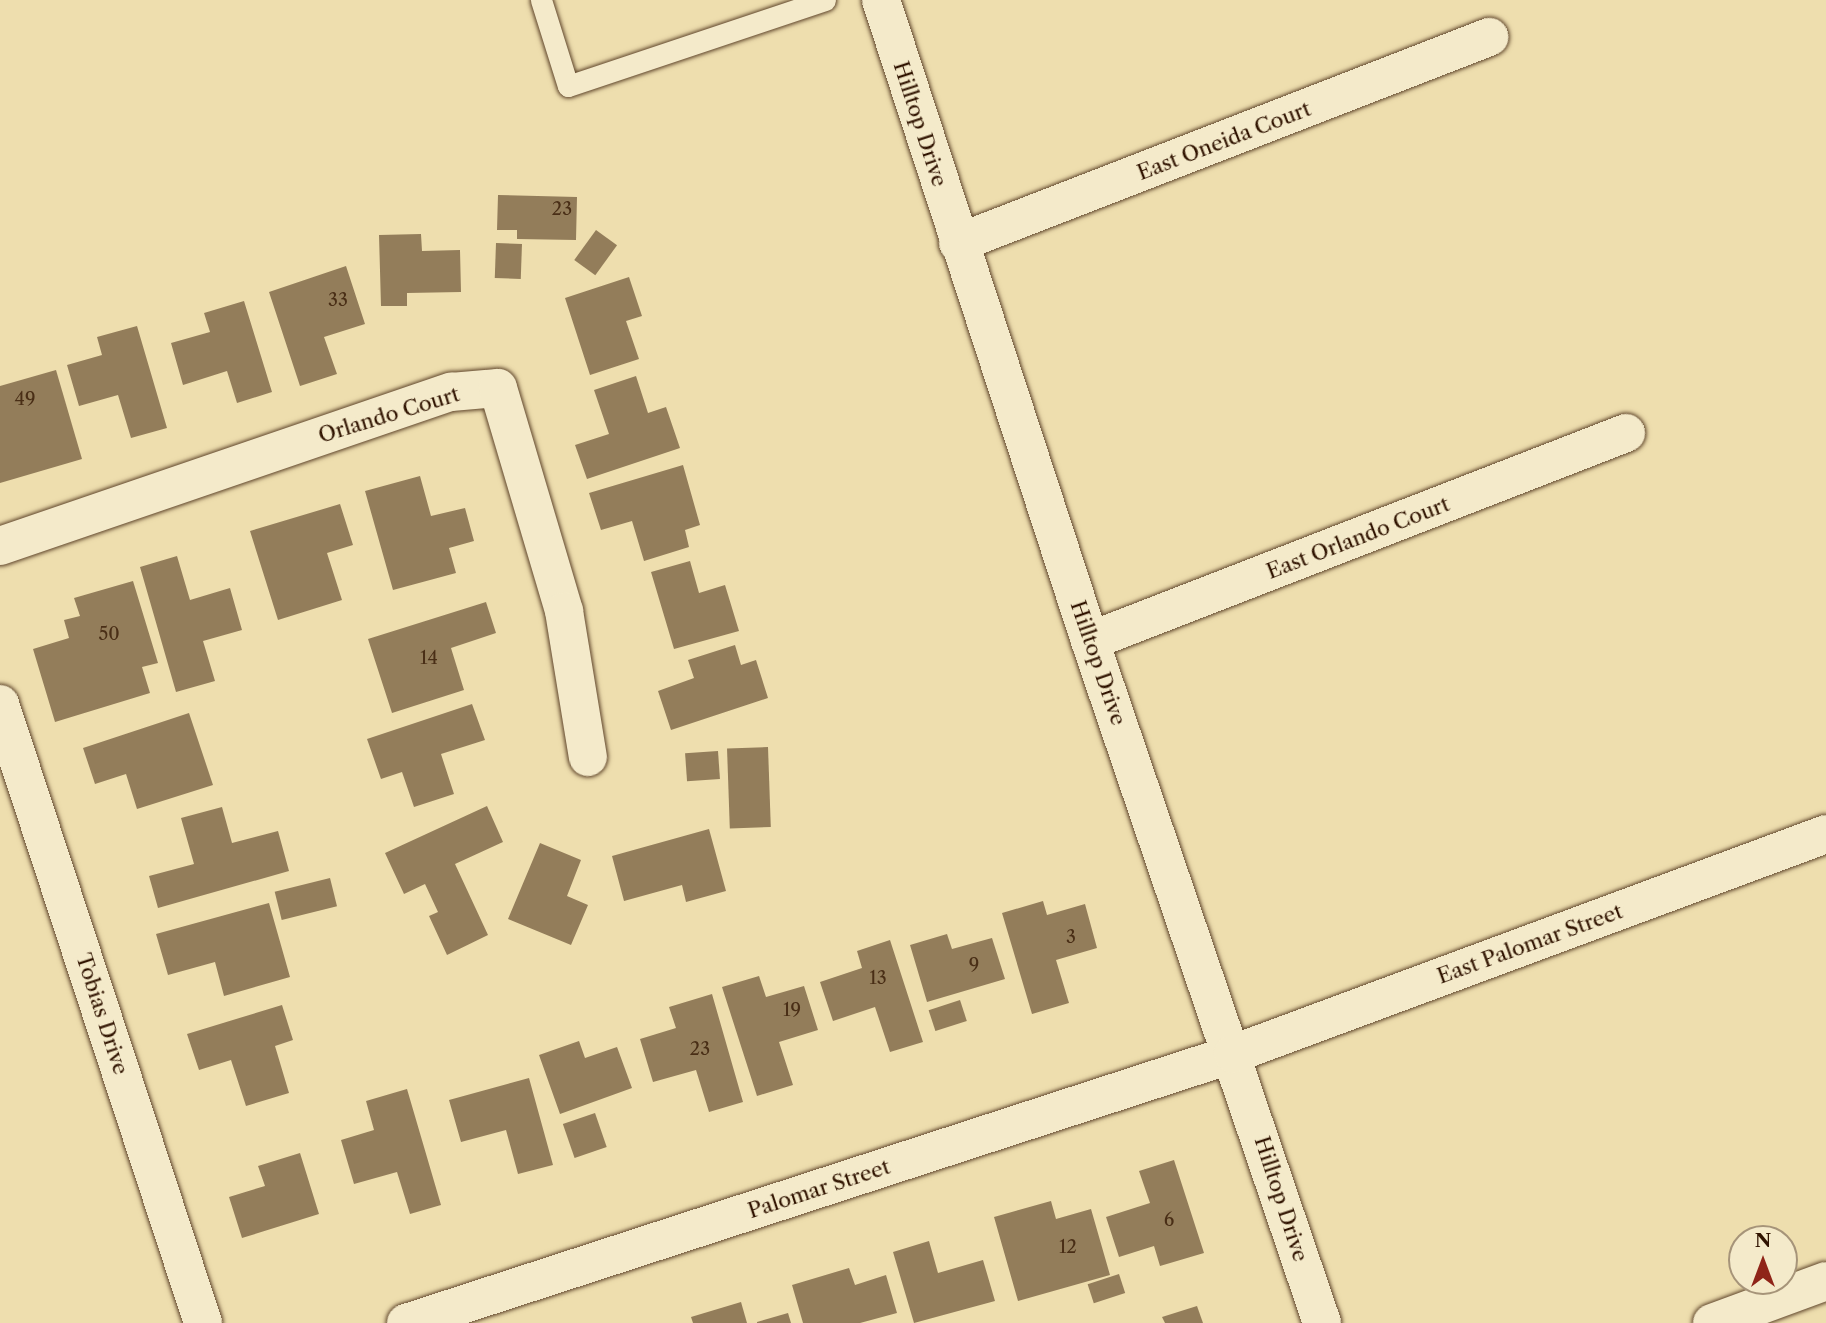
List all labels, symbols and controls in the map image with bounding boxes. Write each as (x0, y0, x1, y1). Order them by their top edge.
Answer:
street label: Hilltop Drive (888, 58, 952, 190)
street label: East Oneida Court (1134, 96, 1314, 186)
house number: 23 (552, 198, 572, 220)
house number: 33 (328, 289, 348, 311)
street label: Orlando Court (315, 382, 463, 448)
house number: 49 (15, 388, 35, 410)
street label: East Orlando Court (1263, 491, 1453, 585)
street label: Hilltop Drive (1065, 597, 1131, 729)
house number: 50 (98, 623, 120, 645)
house number: 14 (420, 647, 438, 669)
street label: East Palomar Street (1434, 899, 1626, 989)
house number: 3 (1066, 926, 1076, 948)
street label: Tobias Drive (71, 950, 133, 1078)
house number: 9 (969, 954, 979, 976)
house number: 13 (869, 967, 887, 989)
house number: 19 (783, 999, 801, 1021)
house number: 23 (690, 1038, 710, 1060)
street label: Hilltop Drive (1249, 1133, 1313, 1265)
street label: Palomar Street (745, 1154, 893, 1224)
house number: 6 (1164, 1209, 1174, 1231)
north arrow (1728, 1225, 1798, 1295)
text: N (1755, 1229, 1771, 1252)
house number: 12 (1059, 1236, 1077, 1258)

